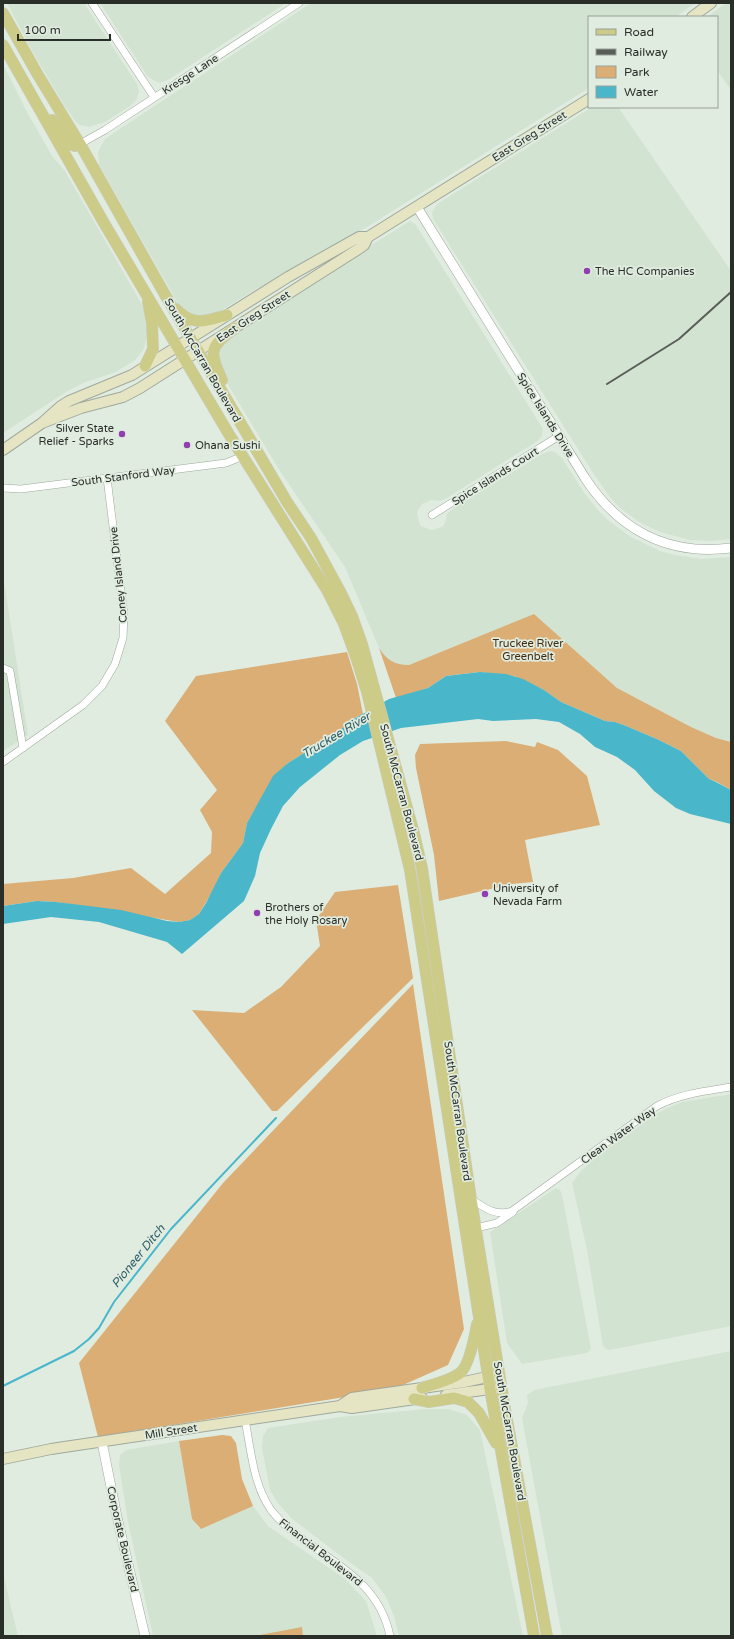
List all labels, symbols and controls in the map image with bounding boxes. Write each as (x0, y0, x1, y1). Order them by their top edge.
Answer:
scale bar (18, 16, 110, 42)
legend (588, 16, 718, 108)
text: 100 m (24, 23, 61, 37)
text: Road (624, 25, 654, 39)
text: Railway (624, 45, 668, 59)
street label: Kresge Lane (160, 51, 221, 97)
text: Park (624, 65, 650, 79)
text: Water (624, 85, 659, 99)
street label: East Greg Street (490, 108, 569, 165)
place label: The HC Companies (595, 265, 695, 278)
marker: The HC Companies (582, 266, 592, 276)
street label: East Greg Street (214, 288, 293, 345)
street label: South McCarran Boulevard (162, 296, 243, 425)
street label: Spice Islands Drive (514, 371, 577, 460)
place label: Silver State Relief - Sparks (39, 422, 114, 448)
marker: Silver State Relief - Sparks (117, 429, 127, 439)
place label: Ohana Sushi (195, 439, 261, 452)
marker: Ohana Sushi (182, 440, 192, 450)
street label: Spice Islands Court (450, 445, 541, 508)
street label: South Stanford Way (70, 464, 176, 489)
street label: Coney Island Drive (107, 526, 130, 624)
park label: Truckee River Greenbelt (493, 637, 564, 663)
water label: Truckee River (299, 708, 374, 761)
street label: South McCarran Boulevard (377, 722, 426, 862)
place label: University of Nevada Farm (493, 882, 562, 908)
marker: University of Nevada Farm (480, 889, 490, 899)
place label: Brothers of the Holy Rosary (265, 901, 348, 927)
marker: Brothers of the Holy Rosary (252, 908, 262, 918)
street label: South McCarran Boulevard (441, 1040, 474, 1182)
street label: Clean Water Way (578, 1104, 658, 1167)
water label: Pioneer Ditch (108, 1221, 168, 1290)
street label: South McCarran Boulevard (491, 1361, 528, 1502)
street label: Mill Street (144, 1421, 198, 1442)
street label: Corporate Boulevard (104, 1485, 141, 1593)
street label: Financial Boulevard (276, 1516, 365, 1589)

